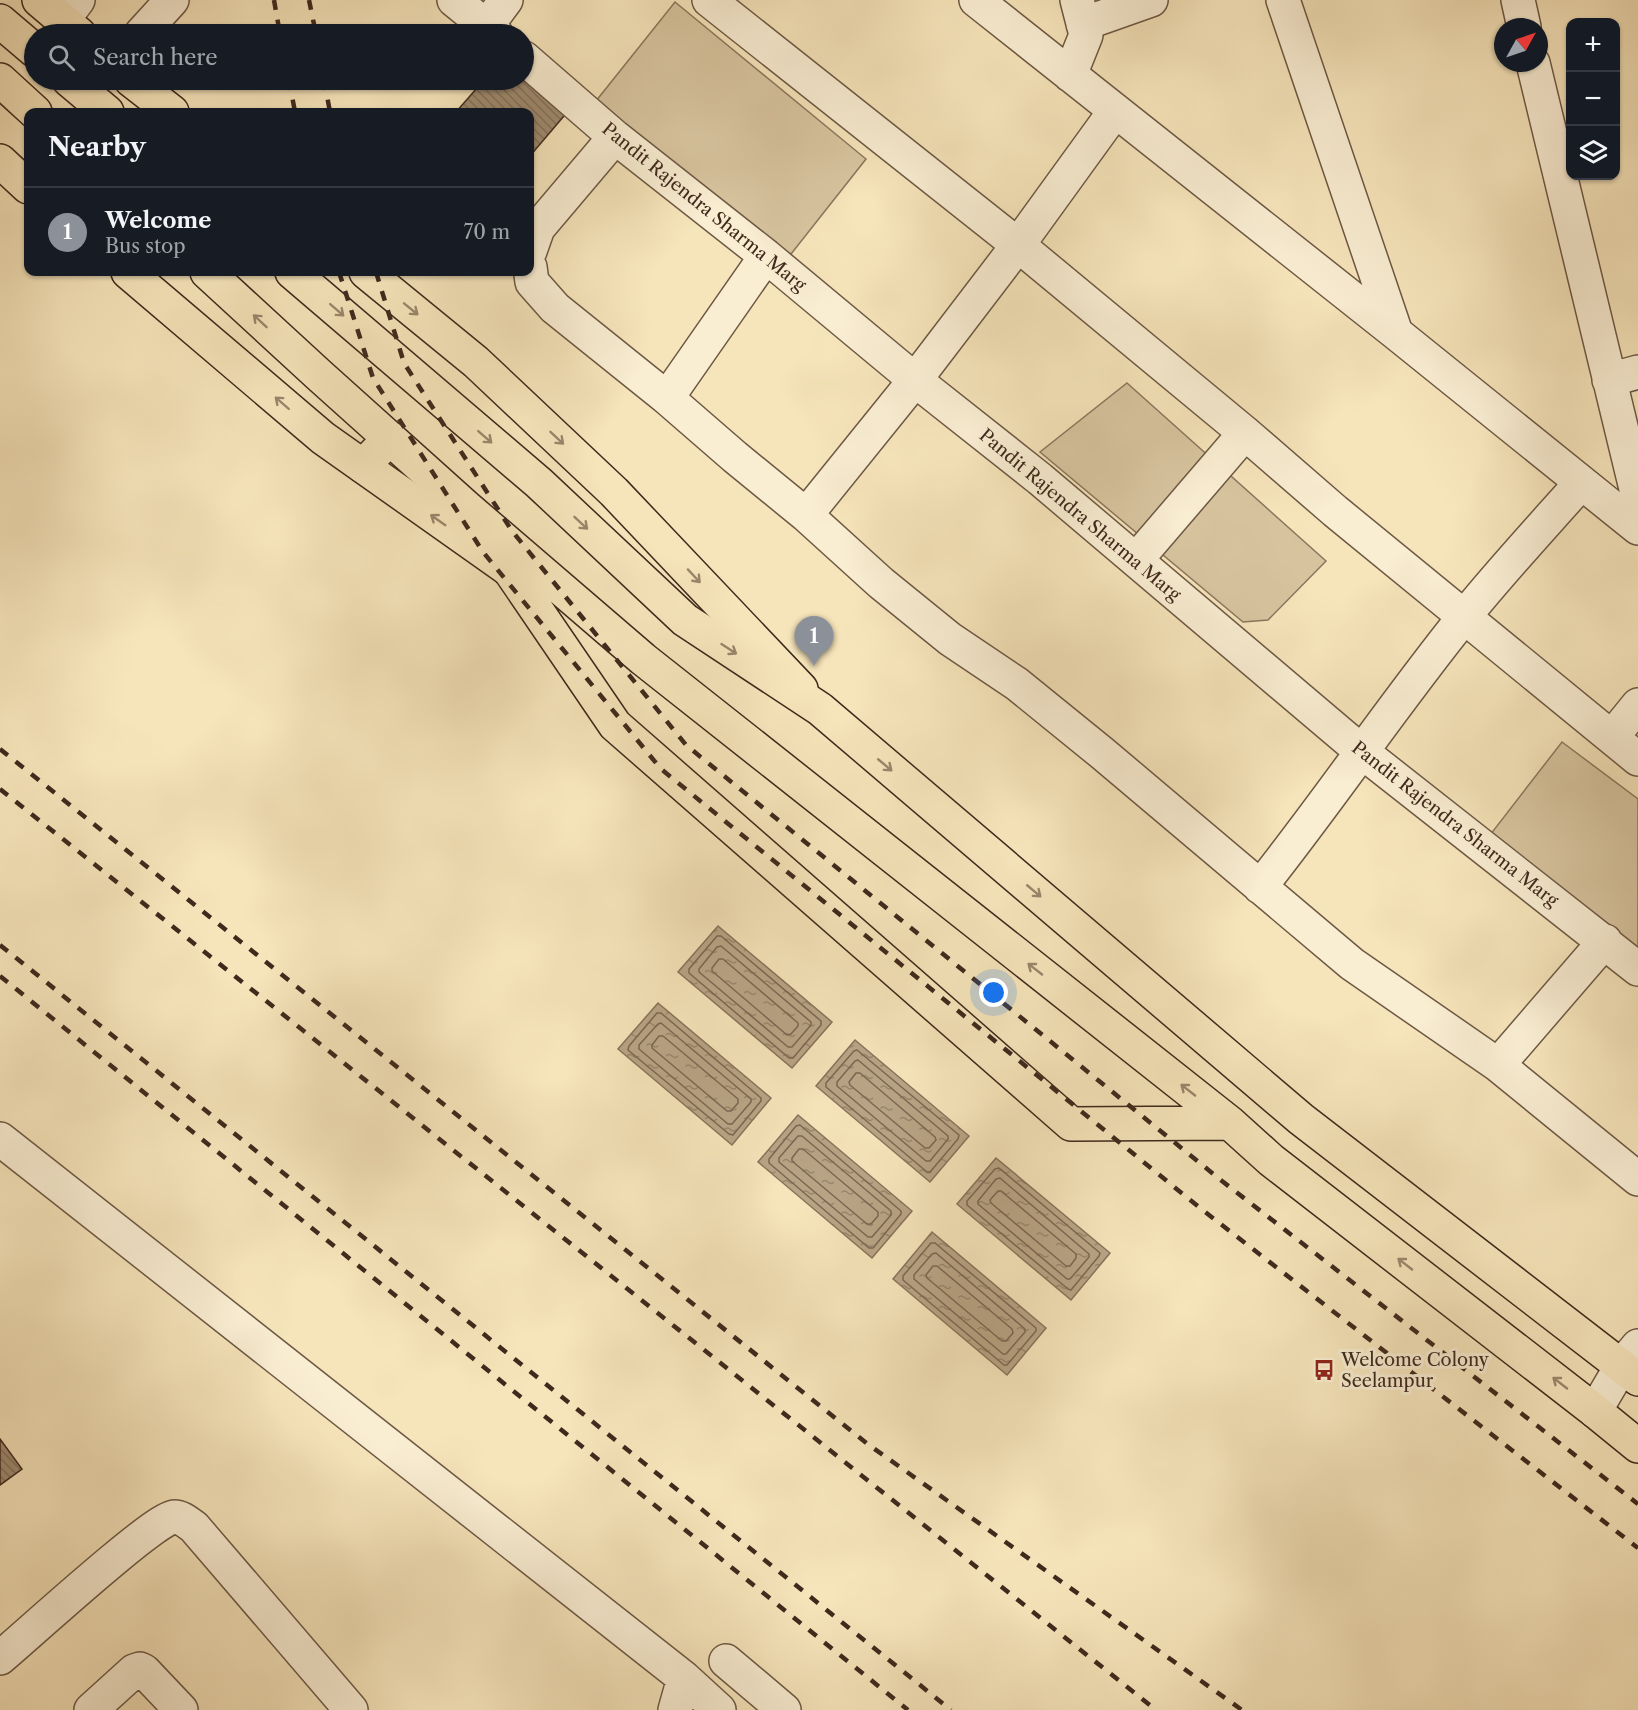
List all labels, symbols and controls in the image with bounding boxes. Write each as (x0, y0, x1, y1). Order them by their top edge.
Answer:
north arrow (1494, 18, 1548, 72)
map controls (1566, 18, 1620, 180)
button: + (1566, 18, 1620, 72)
search box (24, 24, 534, 90)
icon: search (45, 41, 78, 74)
text: Search here (93, 44, 218, 71)
button: − (1566, 72, 1620, 126)
street label: Pandit Rajendra Sharma Marg (598, 118, 811, 296)
button: layers (1566, 126, 1620, 180)
text: Nearby (48, 131, 146, 163)
text: Welcome (105, 207, 211, 234)
text: 1 (63, 220, 72, 244)
text: 70 m (464, 220, 510, 244)
text: Bus stop (105, 234, 186, 258)
one-way arrow (403, 302, 419, 315)
one-way arrow (329, 303, 345, 316)
one-way arrow (253, 314, 268, 328)
one-way arrow (275, 396, 290, 410)
street label: Pandit Rajendra Sharma Marg (975, 424, 1186, 606)
one-way arrow (477, 430, 493, 443)
one-way arrow (549, 431, 564, 445)
one-way arrow (430, 513, 446, 526)
one-way arrow (574, 515, 589, 530)
one-way arrow (687, 568, 701, 583)
pin: 1 (794, 616, 834, 666)
one-way arrow (720, 643, 737, 655)
street label: Pandit Rajendra Sharma Marg (1347, 736, 1563, 912)
one-way arrow (877, 758, 892, 772)
one-way arrow (1026, 885, 1042, 898)
one-way arrow (1027, 962, 1043, 975)
your location (979, 978, 1008, 1007)
one-way arrow (1180, 1083, 1196, 1096)
one-way arrow (1398, 1258, 1414, 1270)
place label: Welcome Colony Seelampur (1340, 1349, 1490, 1392)
bus stop icon: Welcome Colony Seelampur (1312, 1358, 1336, 1382)
one-way arrow (1552, 1377, 1568, 1390)

